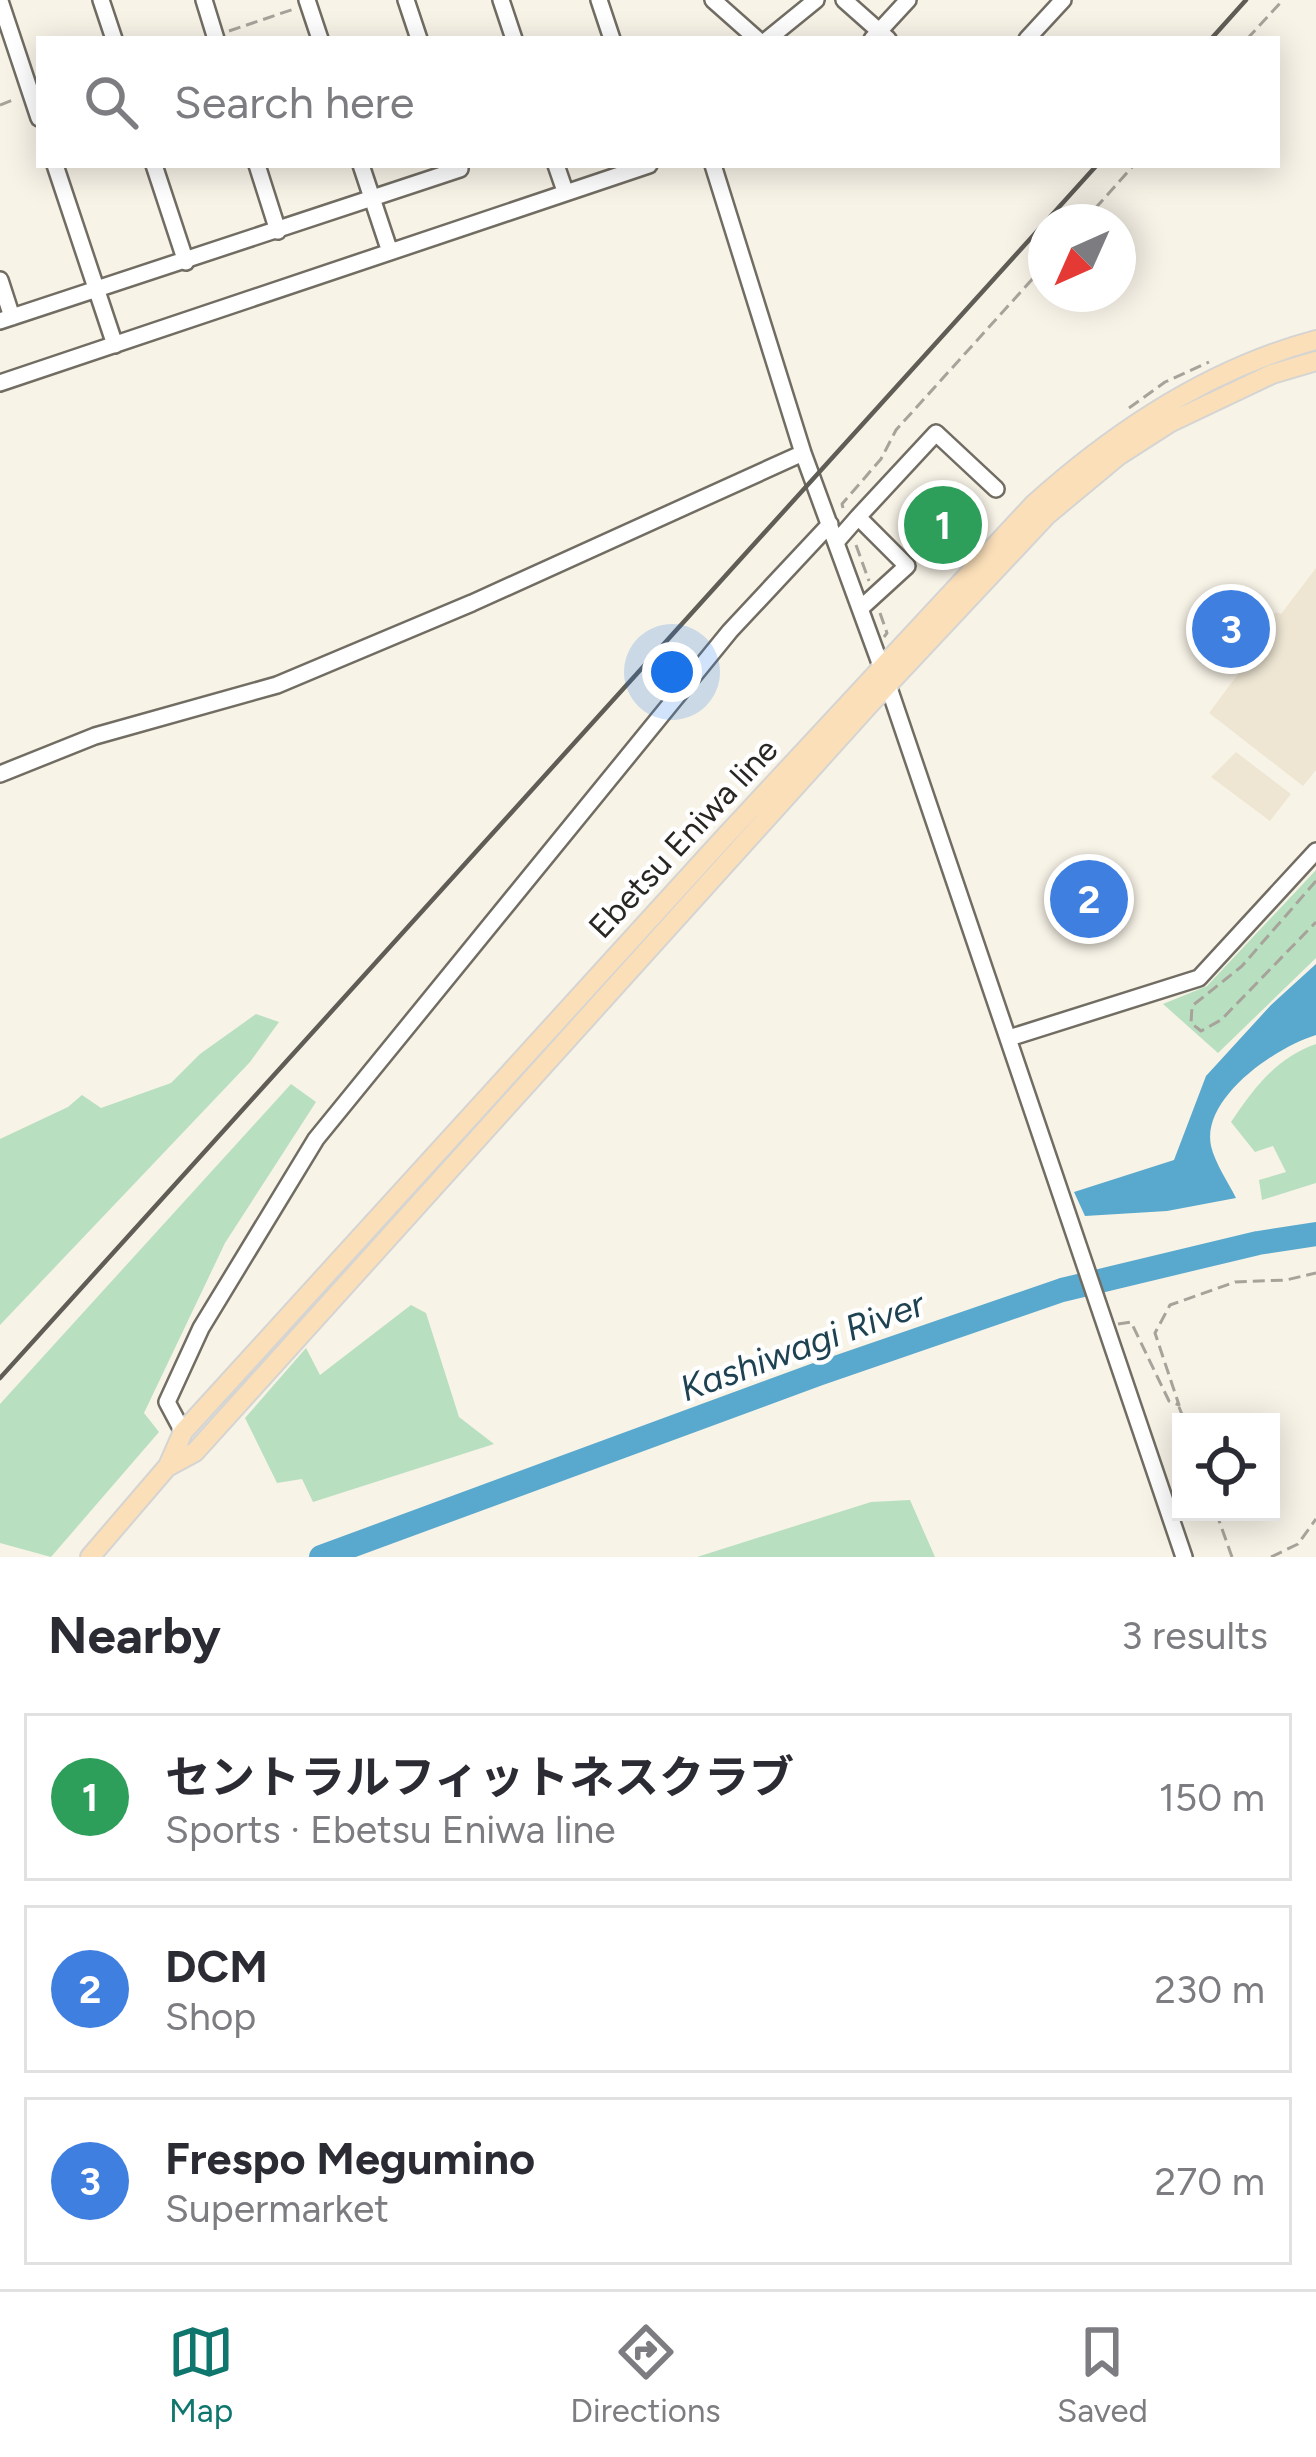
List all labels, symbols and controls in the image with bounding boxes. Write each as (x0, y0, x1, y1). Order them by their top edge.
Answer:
search box (36, 36, 1280, 168)
icon: search (78, 69, 144, 135)
text: Search here (174, 75, 414, 129)
north arrow (1028, 204, 1136, 312)
pin: 1 (904, 480, 982, 570)
pin: 3 (1192, 584, 1270, 674)
your location (642, 642, 702, 702)
street label: Ebetsu Eniwa line (581, 730, 785, 946)
pin: 2 (1050, 854, 1128, 944)
water label: Kashiwagi River (674, 1281, 932, 1410)
map controls (1172, 1413, 1280, 1521)
button: locate (1172, 1413, 1280, 1521)
text: Nearby (48, 1605, 221, 1666)
text: 3 results (1121, 1612, 1268, 1659)
text: セントラルフィットネスクラブ (165, 1750, 794, 1804)
text: 1 (82, 1774, 98, 1821)
text: 150 m (1159, 1774, 1265, 1821)
text: Sports · Ebetsu Eniwa line (165, 1806, 616, 1853)
text: DCM (165, 1939, 268, 1993)
text: 2 (79, 1966, 101, 2013)
text: 230 m (1154, 1966, 1265, 2013)
text: Shop (165, 1993, 256, 2040)
text: Frespo Megumino (165, 2131, 535, 2185)
text: 3 (79, 2158, 101, 2205)
text: 270 m (1154, 2158, 1265, 2205)
text: Supermarket (165, 2185, 389, 2232)
tab: Map (168, 2319, 234, 2430)
tab: Directions (570, 2319, 721, 2430)
tab: Saved (1057, 2319, 1148, 2430)

